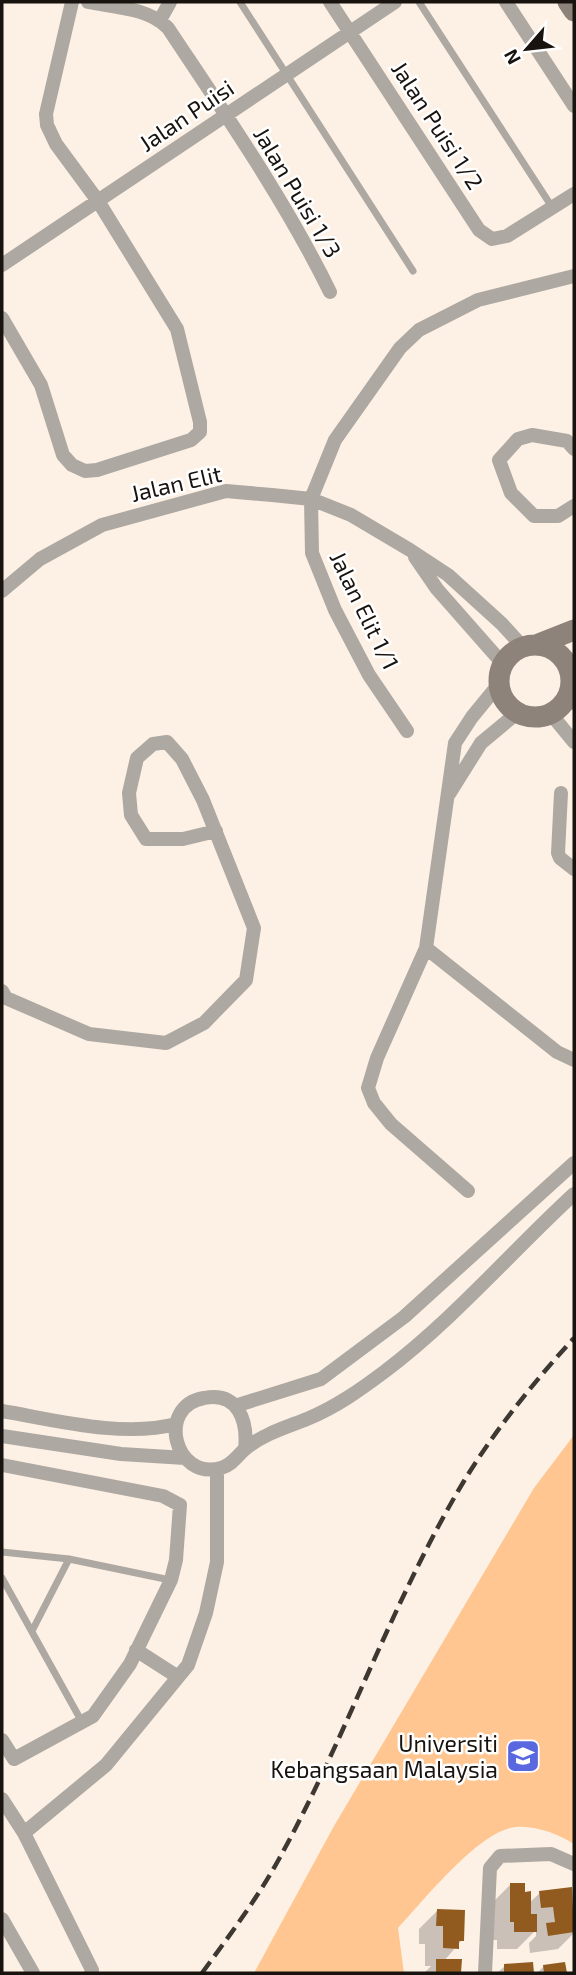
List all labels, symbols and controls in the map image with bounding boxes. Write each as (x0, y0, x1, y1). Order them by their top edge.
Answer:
north arrow (492, 14, 562, 84)
text: N (498, 46, 525, 69)
street label: Jalan Puisi 1/2 (386, 56, 490, 194)
street label: Jalan Puisi (133, 73, 239, 157)
street label: Jalan Puisi 1/3 (248, 122, 348, 262)
street label: Jalan Elit (128, 459, 224, 507)
street label: Jalan Elit 1/1 (324, 546, 406, 674)
place label: Universiti Kebangsaan Malaysia (271, 1729, 498, 1783)
school or university icon: Universiti Kebangsaan Malaysia (504, 1737, 542, 1775)

